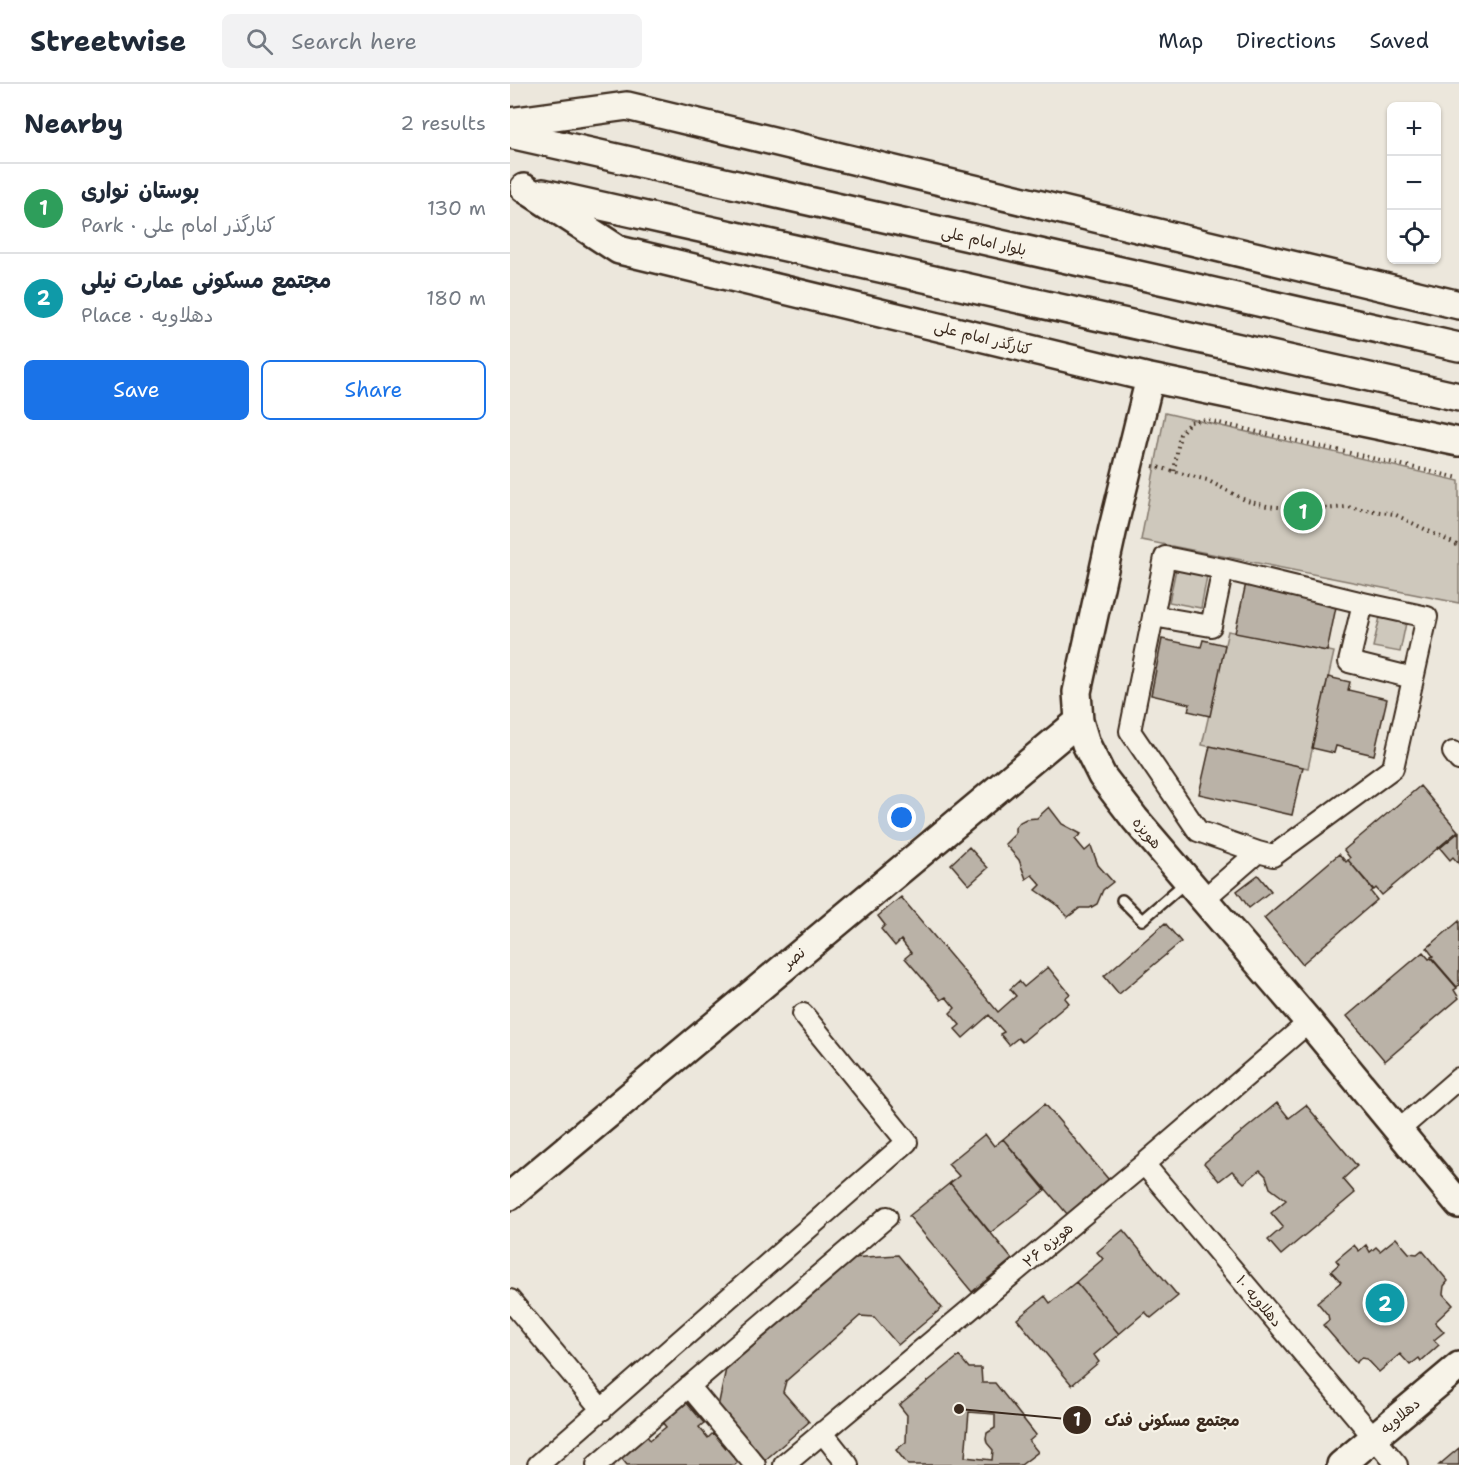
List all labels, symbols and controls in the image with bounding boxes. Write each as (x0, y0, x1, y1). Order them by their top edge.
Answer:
search box (222, 14, 642, 68)
text: Streetwise (30, 22, 186, 60)
icon: search (243, 25, 276, 58)
text: Search here (291, 27, 417, 56)
text: Map (1158, 27, 1203, 55)
text: Directions (1236, 27, 1336, 55)
text: Saved (1369, 27, 1429, 55)
map controls (1387, 102, 1441, 264)
button: + (1387, 102, 1441, 156)
text: Nearby (24, 106, 123, 141)
text: 2 results (400, 110, 486, 136)
button: − (1387, 156, 1441, 210)
text: بوستان نواری (81, 176, 199, 205)
text: 1 (39, 195, 48, 221)
text: 130 m (427, 195, 486, 221)
button: locate (1387, 210, 1441, 264)
text: Park · کنارگذر امام علی (81, 212, 276, 238)
street label: بلوار امام علی (939, 222, 1028, 261)
text: مجتمع مسکونی عمارت نیلی (81, 266, 331, 295)
text: 2 (37, 285, 51, 311)
text: 180 m (426, 285, 486, 311)
text: Place · دهلاویه (81, 302, 214, 328)
street label: کنارگذر امام علی (932, 316, 1034, 361)
button: Save (24, 360, 249, 420)
button: Share (261, 360, 486, 420)
pin: 1 (1284, 488, 1322, 534)
your location (887, 803, 916, 832)
street label: هویزه (1128, 813, 1166, 853)
street label: نصر (777, 943, 810, 975)
street label: هویزه ۲۶ (1019, 1218, 1077, 1272)
street label: دهلاویه ۱۰ (1231, 1271, 1287, 1331)
pin: 2 (1366, 1280, 1404, 1326)
street label: دهلاویه (1376, 1393, 1424, 1439)
callout: مجتمع مسکونی فدک (1062, 1403, 1251, 1437)
text: 1 (1073, 1408, 1081, 1432)
text: مجتمع مسکونی فدک (1104, 1410, 1240, 1432)

